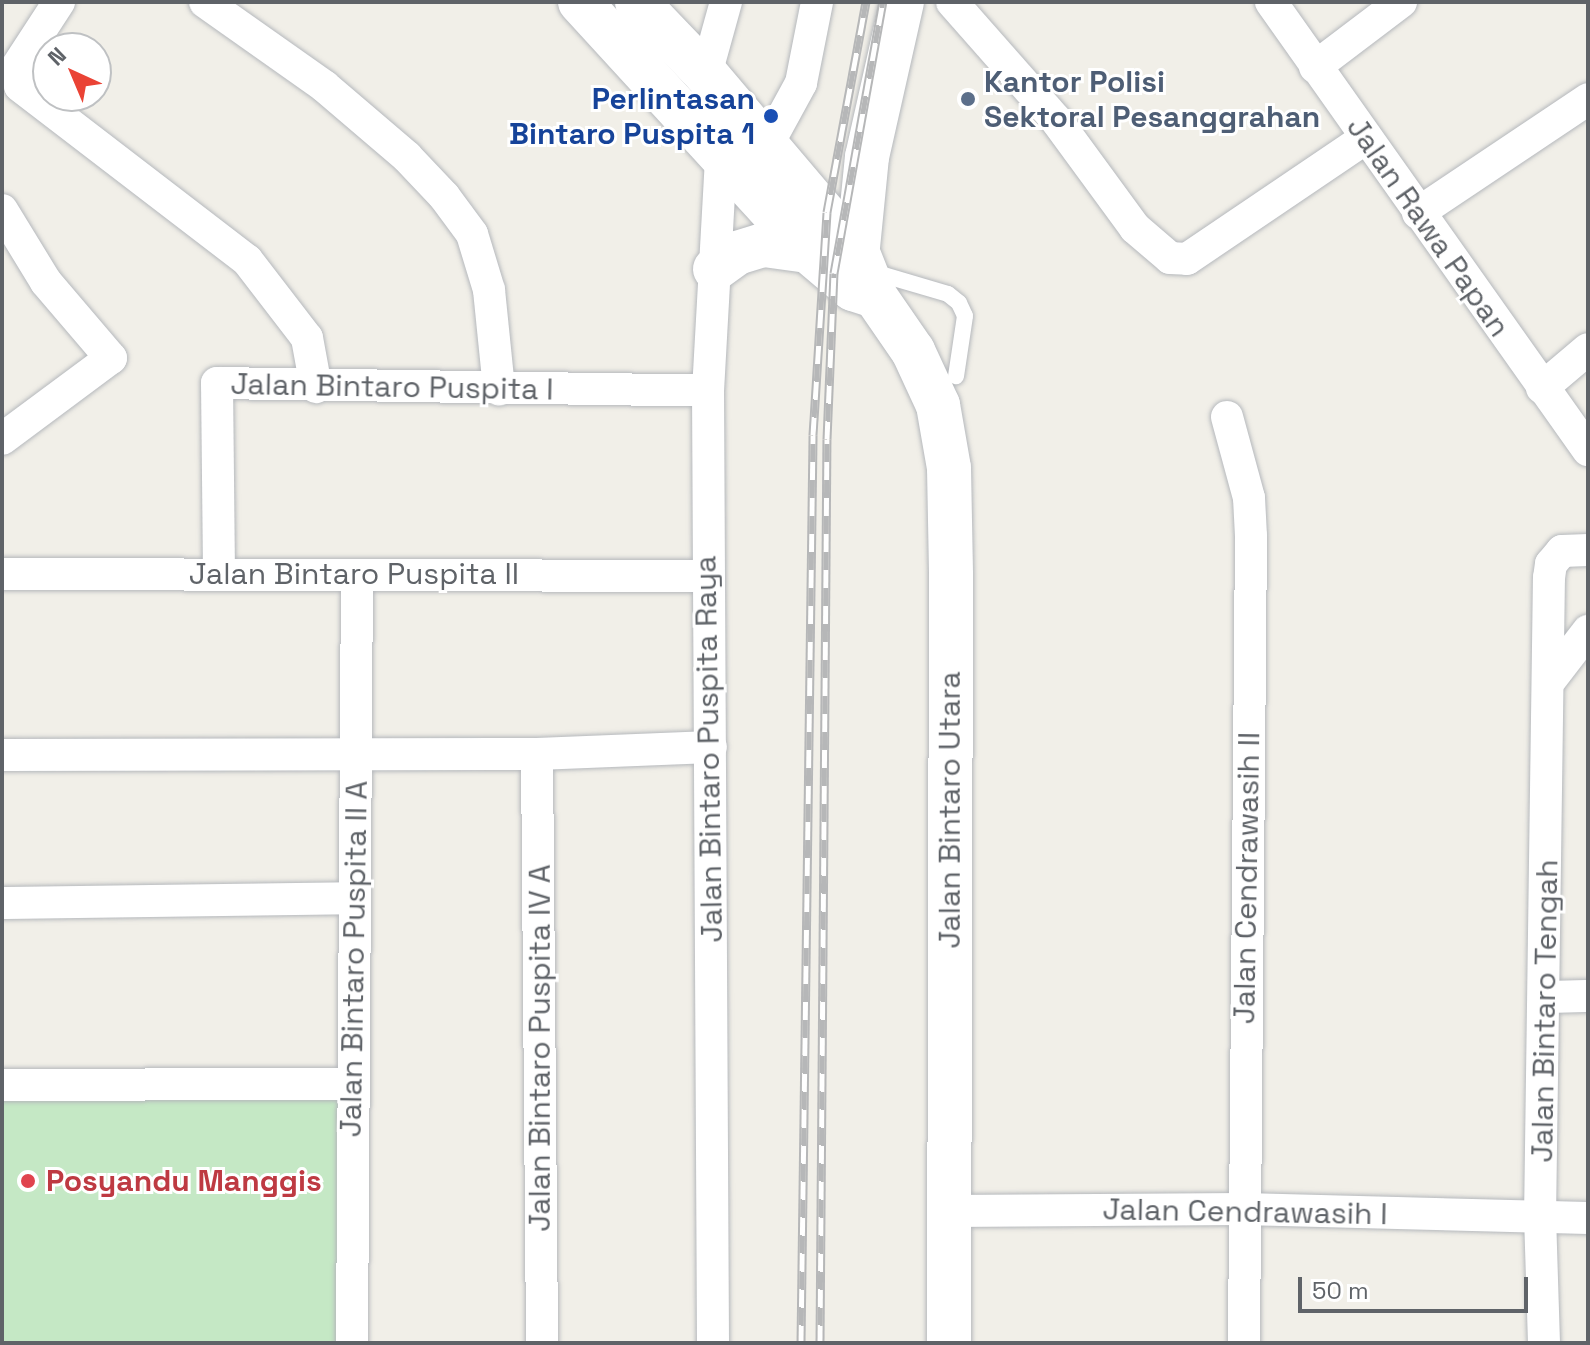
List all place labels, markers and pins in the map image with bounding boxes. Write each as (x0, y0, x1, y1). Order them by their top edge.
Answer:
place label: Kantor Polisi Sektoral Pesanggrahan (984, 64, 1320, 134)
place label: Perlintasan Bintaro Puspita 1 (509, 81, 755, 152)
marker: Kantor Polisi Sektoral Pesanggrahan (959, 90, 977, 108)
marker: Perlintasan Bintaro Puspita 1 (762, 107, 780, 125)
place label: Posyandu Manggis (46, 1163, 322, 1199)
marker: Posyandu Manggis (17, 1170, 39, 1192)

